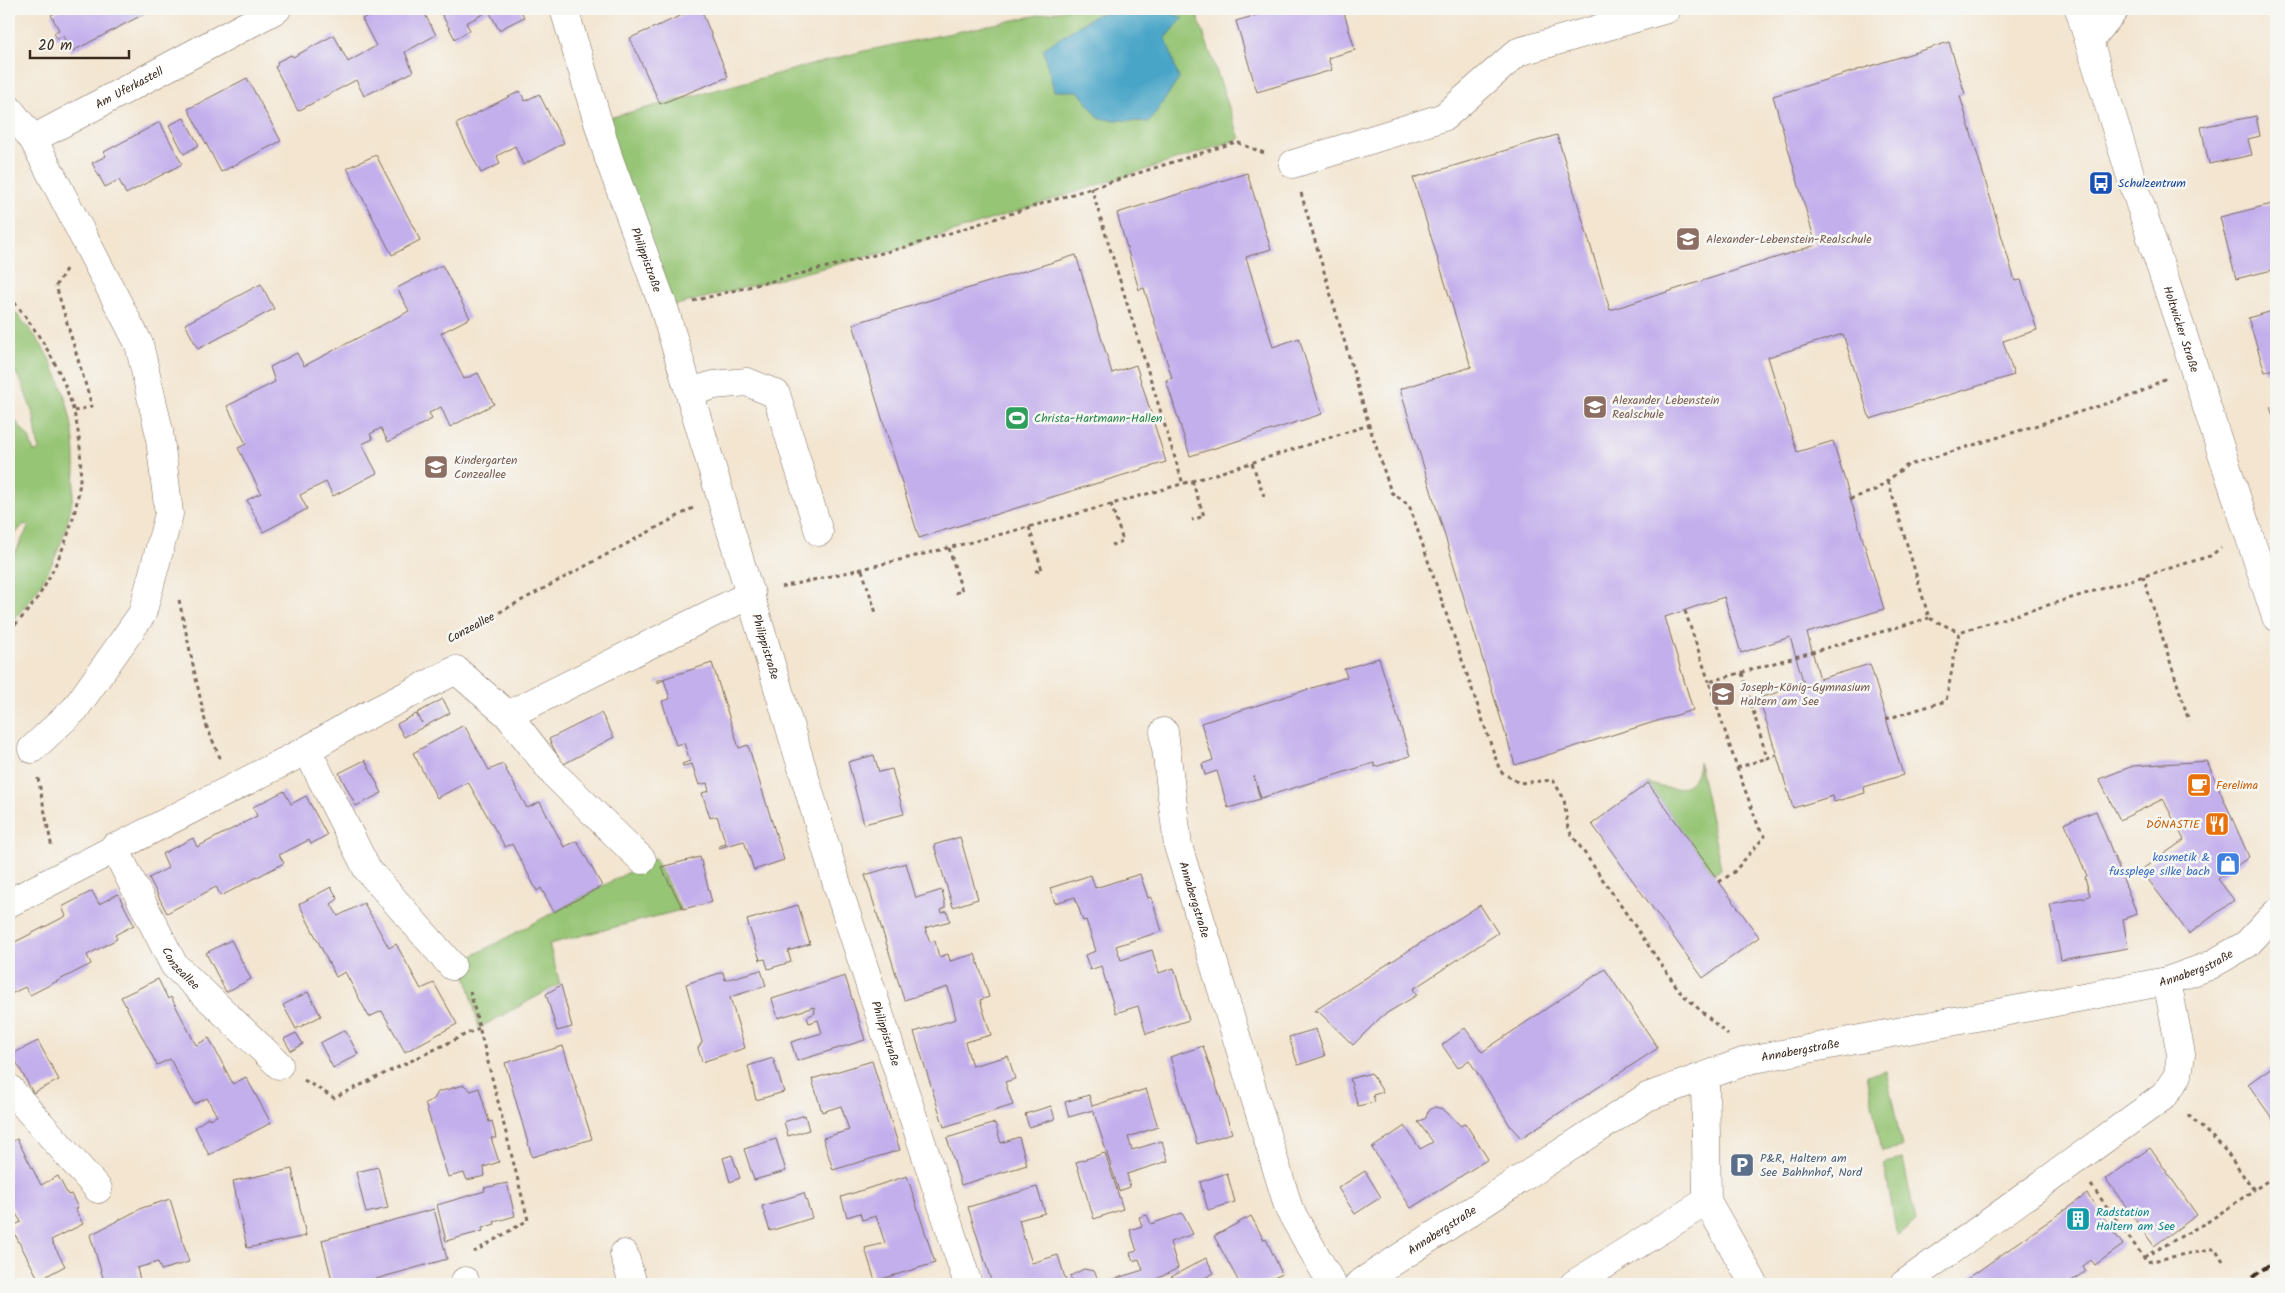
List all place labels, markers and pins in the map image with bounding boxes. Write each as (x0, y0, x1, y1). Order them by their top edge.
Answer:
bus stop icon: Schulzentrum (2088, 170, 2114, 196)
place label: Schulzentrum (2118, 174, 2186, 193)
school or university icon: Alexander-Lebenstein-Realschule (1675, 226, 1701, 252)
place label: Alexander-Lebenstein-Realschule (1706, 230, 1872, 249)
place label: Alexander Lebenstein Realschule (1612, 391, 1719, 424)
school or university icon: Alexander Lebenstein Realschule (1582, 394, 1608, 420)
sports icon: Christa-Hartmann-Hallen (1004, 405, 1030, 431)
place label: Christa-Hartmann-Hallen (1034, 409, 1162, 428)
place label: Kindergarten Conzeallee (454, 451, 517, 484)
school or university icon: Kindergarten Conzeallee (423, 454, 449, 480)
place label: Joseph-König-Gymnasium Haltern am See (1740, 678, 1870, 711)
school or university icon: Joseph-König-Gymnasium Haltern am See (1710, 681, 1736, 707)
cafe icon: Ferelima (2186, 772, 2212, 798)
place label: Ferelima (2216, 776, 2258, 795)
restaurant icon: DÖNASTIE (2204, 811, 2230, 837)
place label: DÖNASTIE (2146, 815, 2201, 834)
place label: kosmetik & fussplege silke bach (2109, 848, 2210, 881)
shop icon: kosmetik & fussplege silke bach (2215, 851, 2241, 877)
place label: P&R, Haltern am See Bahhnhof, Nord (1760, 1149, 1863, 1182)
parking icon: P&R, Haltern am See Bahhnhof, Nord (1729, 1152, 1755, 1178)
place label: Radstation Haltern am See (2096, 1203, 2176, 1236)
building icon: Radstation Haltern am See (2065, 1206, 2091, 1232)

